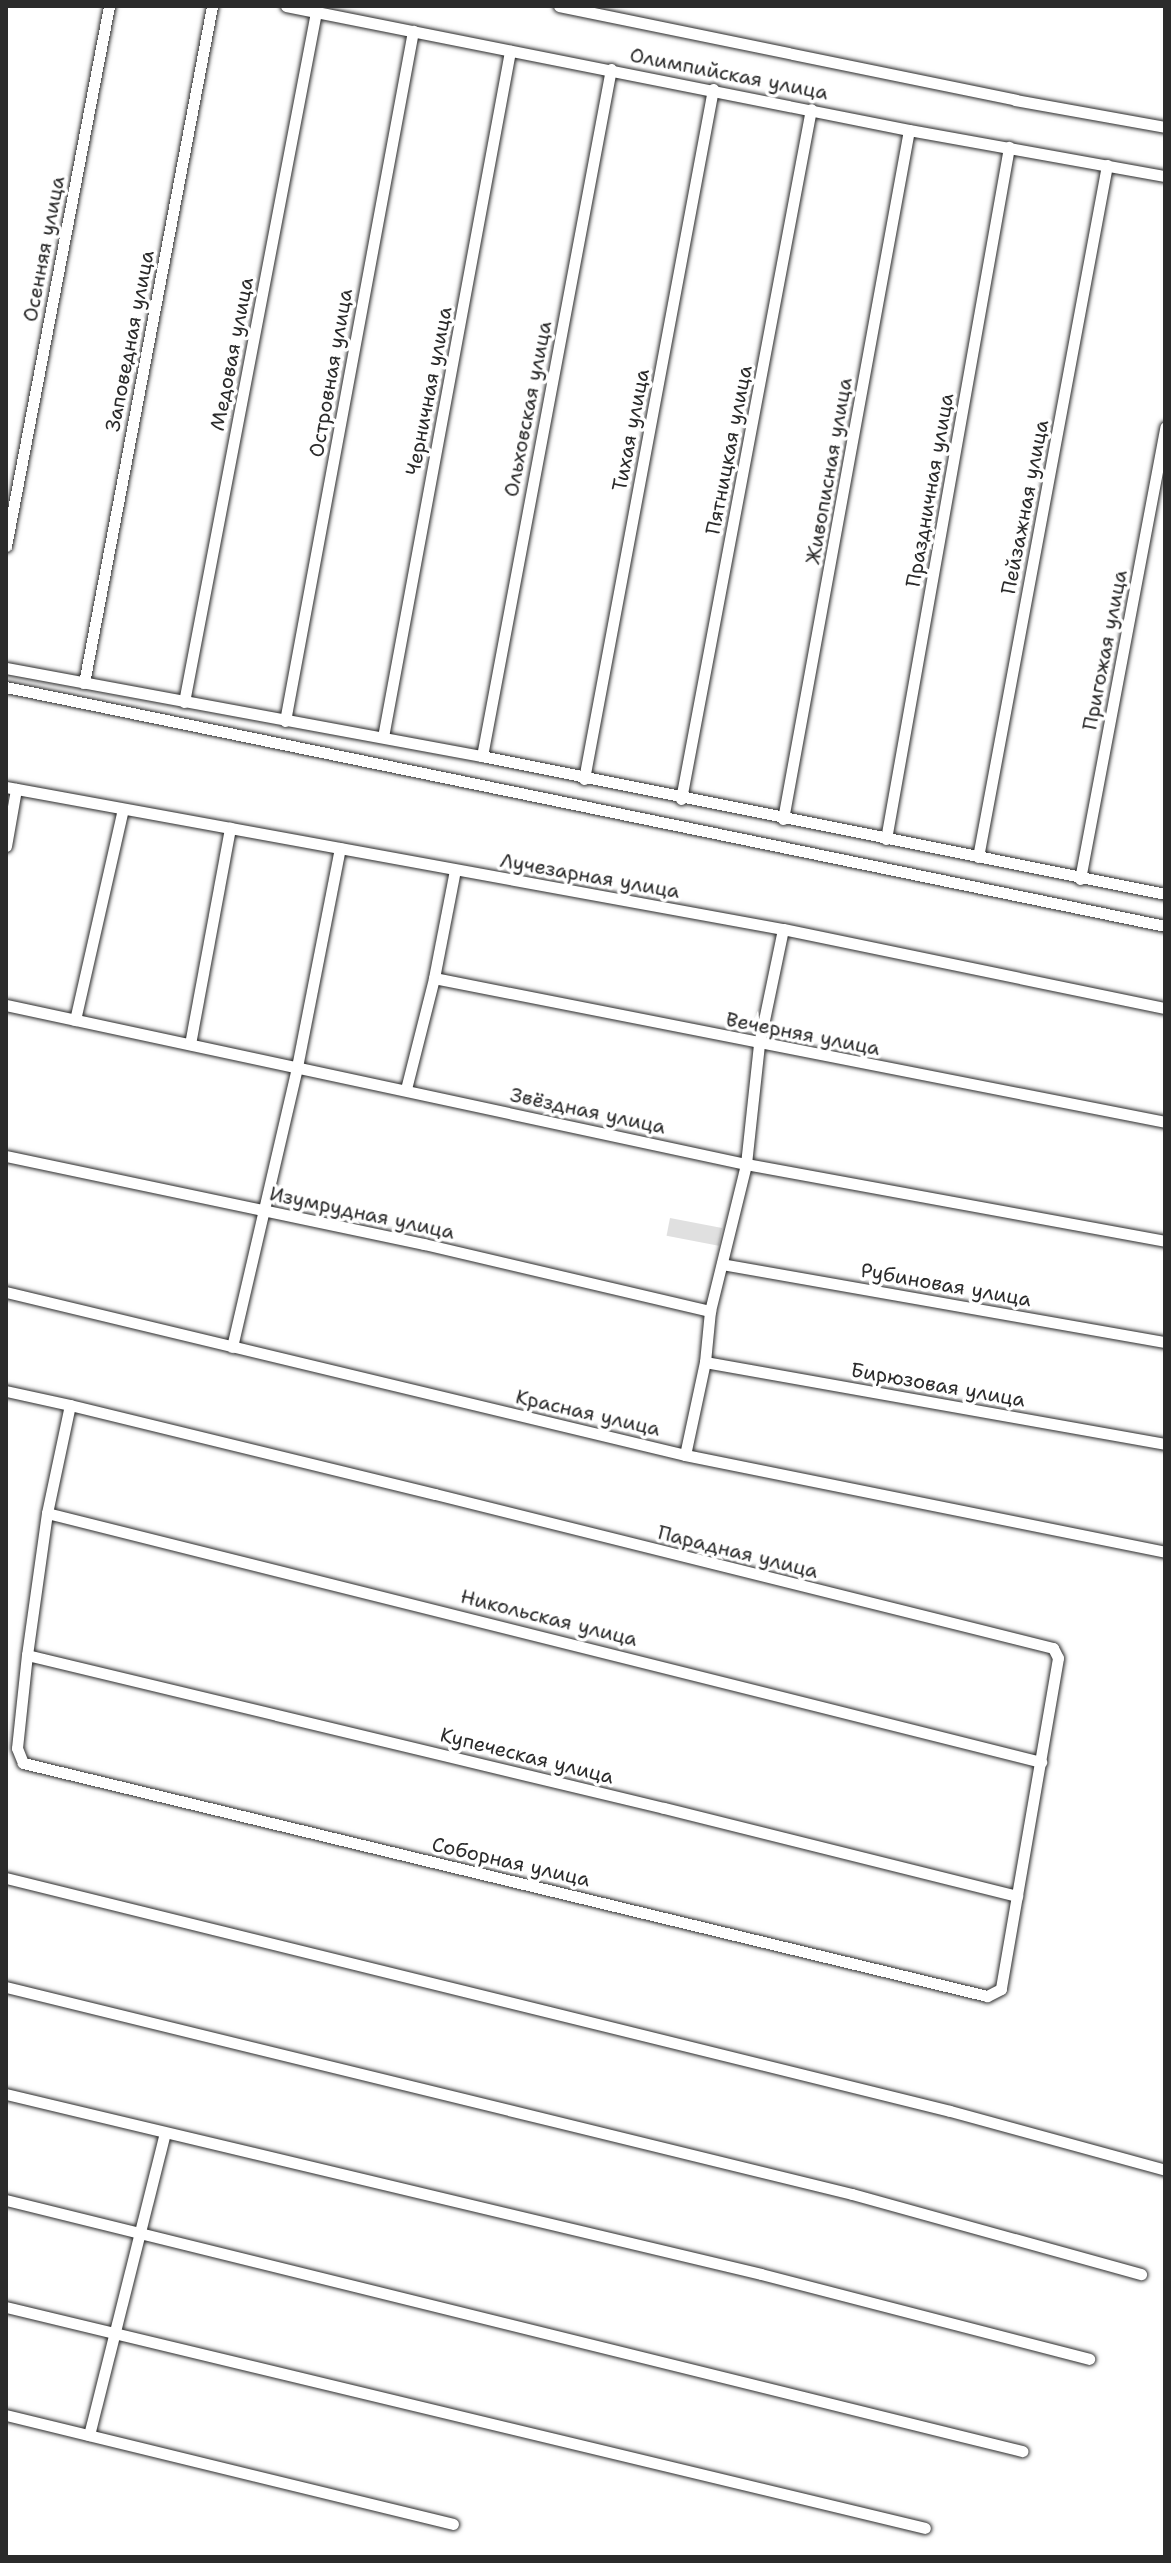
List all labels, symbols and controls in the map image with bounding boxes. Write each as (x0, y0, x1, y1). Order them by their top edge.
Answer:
street label: Олимпийская улица (628, 43, 830, 105)
street label: Осенняя улица (18, 174, 70, 324)
street label: Заповедная улица (101, 248, 159, 434)
street label: Медовая улица (205, 275, 259, 433)
street label: Островная улица (304, 287, 358, 459)
street label: Черничная улица (401, 305, 457, 477)
street label: Ольховская улица (499, 319, 557, 499)
street label: Пятницкая улица (701, 363, 757, 537)
street label: Тихая улица (607, 367, 655, 493)
street label: Живописная улица (801, 376, 857, 566)
street label: Праздничная улица (901, 391, 959, 589)
street label: Пейзажная улица (996, 418, 1054, 596)
street label: Пригожая улица (1078, 568, 1132, 732)
street label: Лучезарная улица (498, 848, 682, 904)
street label: Вечерняя улица (724, 1007, 882, 1061)
street label: Звёздная улица (508, 1083, 668, 1139)
street label: Изумрудная улица (267, 1182, 457, 1244)
street label: Рубиновая улица (859, 1258, 1033, 1312)
street label: Бирюзовая улица (849, 1358, 1027, 1412)
street label: Красная улица (513, 1385, 663, 1441)
street label: Парадная улица (655, 1520, 821, 1584)
street label: Никольская улица (458, 1584, 640, 1652)
street label: Купеческая улица (438, 1723, 616, 1789)
street label: Соборная улица (430, 1832, 592, 1892)

